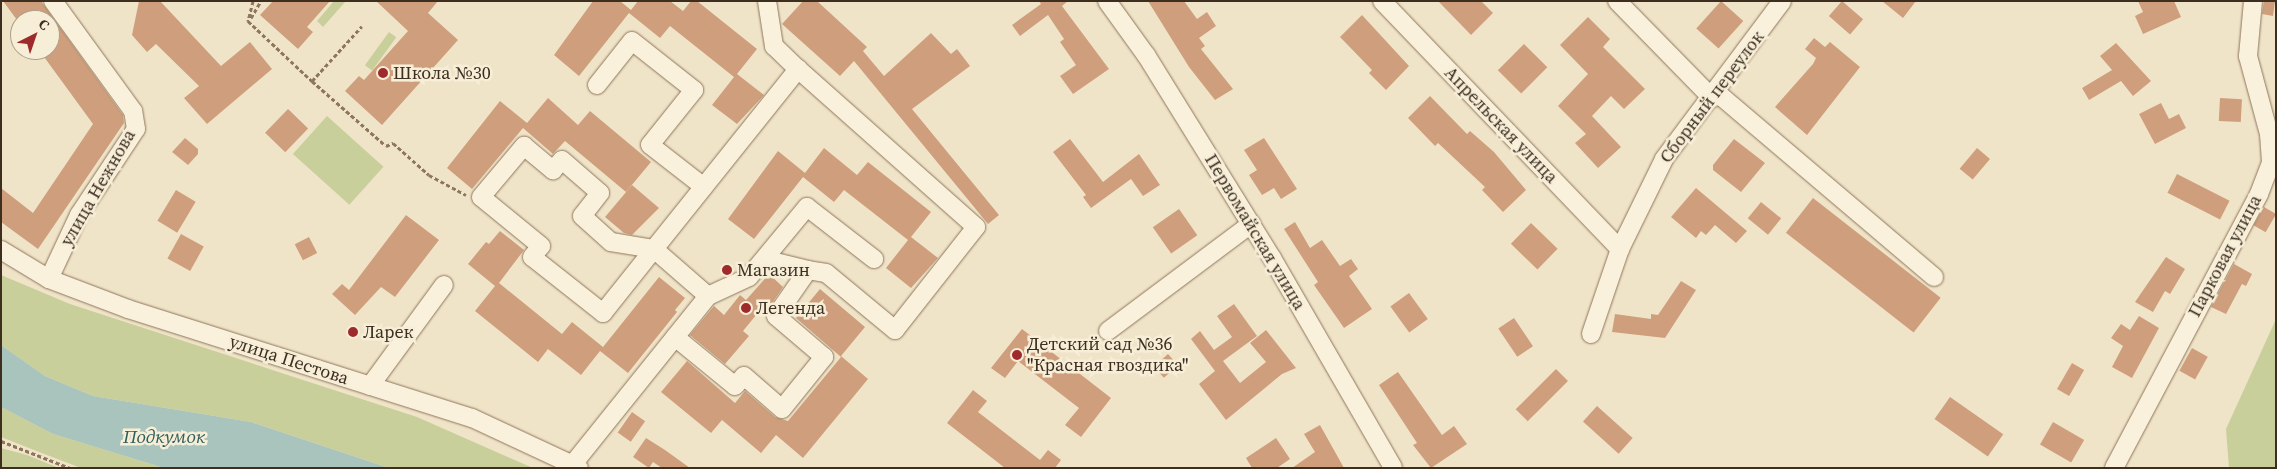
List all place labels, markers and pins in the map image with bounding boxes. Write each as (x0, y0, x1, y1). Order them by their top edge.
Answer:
place label: Школа №30 (393, 62, 491, 84)
marker: Школа №30 (377, 67, 389, 79)
place label: Магазин (737, 259, 810, 281)
marker: Магазин (721, 264, 733, 276)
place label: Легенда (756, 297, 825, 319)
marker: Легенда (740, 302, 752, 314)
place label: Ларек (363, 321, 414, 343)
marker: Ларек (347, 326, 359, 338)
place label: Детский сад №36 "Красная гвоздика" (1027, 334, 1188, 376)
marker: Детский сад №36 "Красная гвоздика" (1011, 349, 1023, 361)

